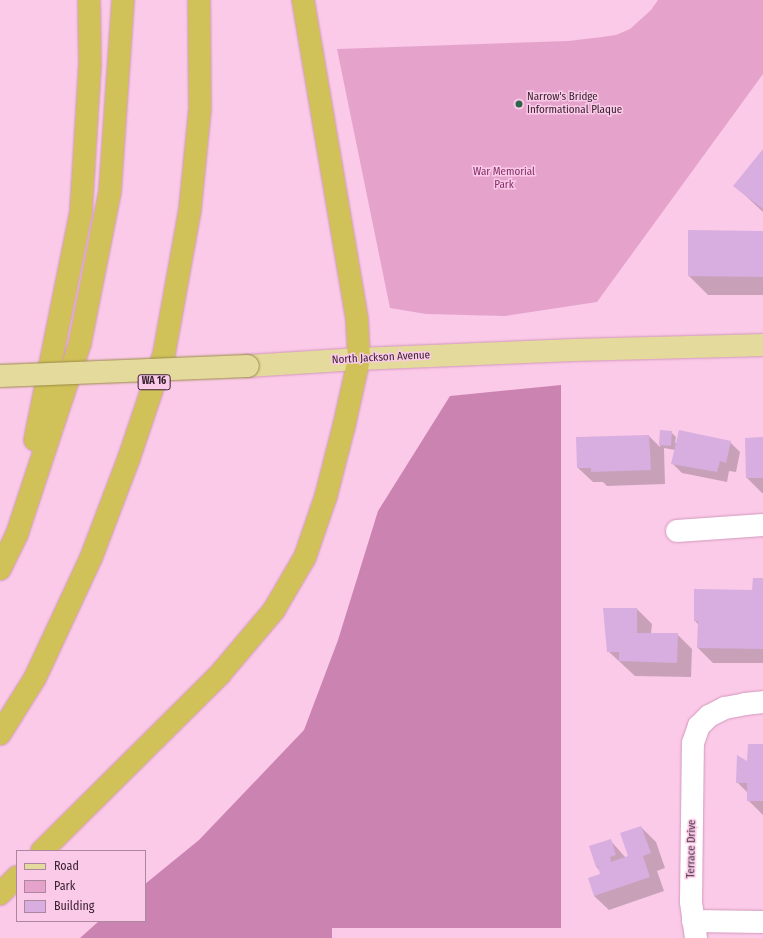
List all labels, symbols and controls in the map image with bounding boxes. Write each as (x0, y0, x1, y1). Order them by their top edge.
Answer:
place label: Narrow's Bridge Informational Plaque (527, 91, 622, 117)
marker: Narrow's Bridge Informational Plaque (514, 99, 524, 109)
park label: War Memorial Park (473, 166, 535, 192)
street label: North Jackson Avenue (332, 349, 430, 367)
road number: WA 16 (137, 374, 171, 390)
street label: Terrace Drive (685, 820, 699, 878)
legend (16, 850, 146, 922)
text: Road (54, 859, 79, 873)
text: Park (54, 879, 75, 893)
text: Building (54, 899, 94, 913)

